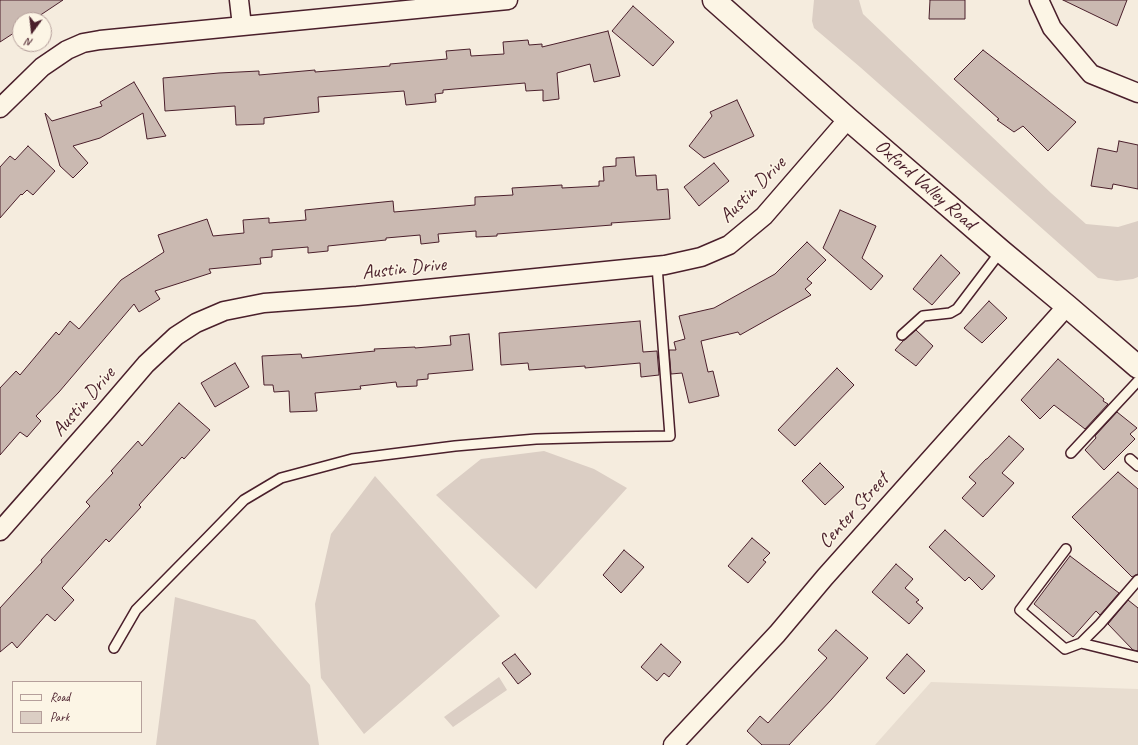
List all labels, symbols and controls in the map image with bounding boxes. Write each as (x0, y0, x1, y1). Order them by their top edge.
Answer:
north arrow (12, 12, 52, 52)
text: N (24, 35, 34, 50)
street label: Oxford Valley Road (870, 135, 980, 235)
street label: Austin Drive (715, 152, 791, 228)
street label: Austin Drive (361, 253, 447, 285)
street label: Austin Drive (47, 362, 121, 442)
street label: Center Street (814, 468, 894, 554)
legend (12, 681, 142, 733)
text: Road (50, 689, 70, 705)
text: Park (50, 709, 69, 725)

